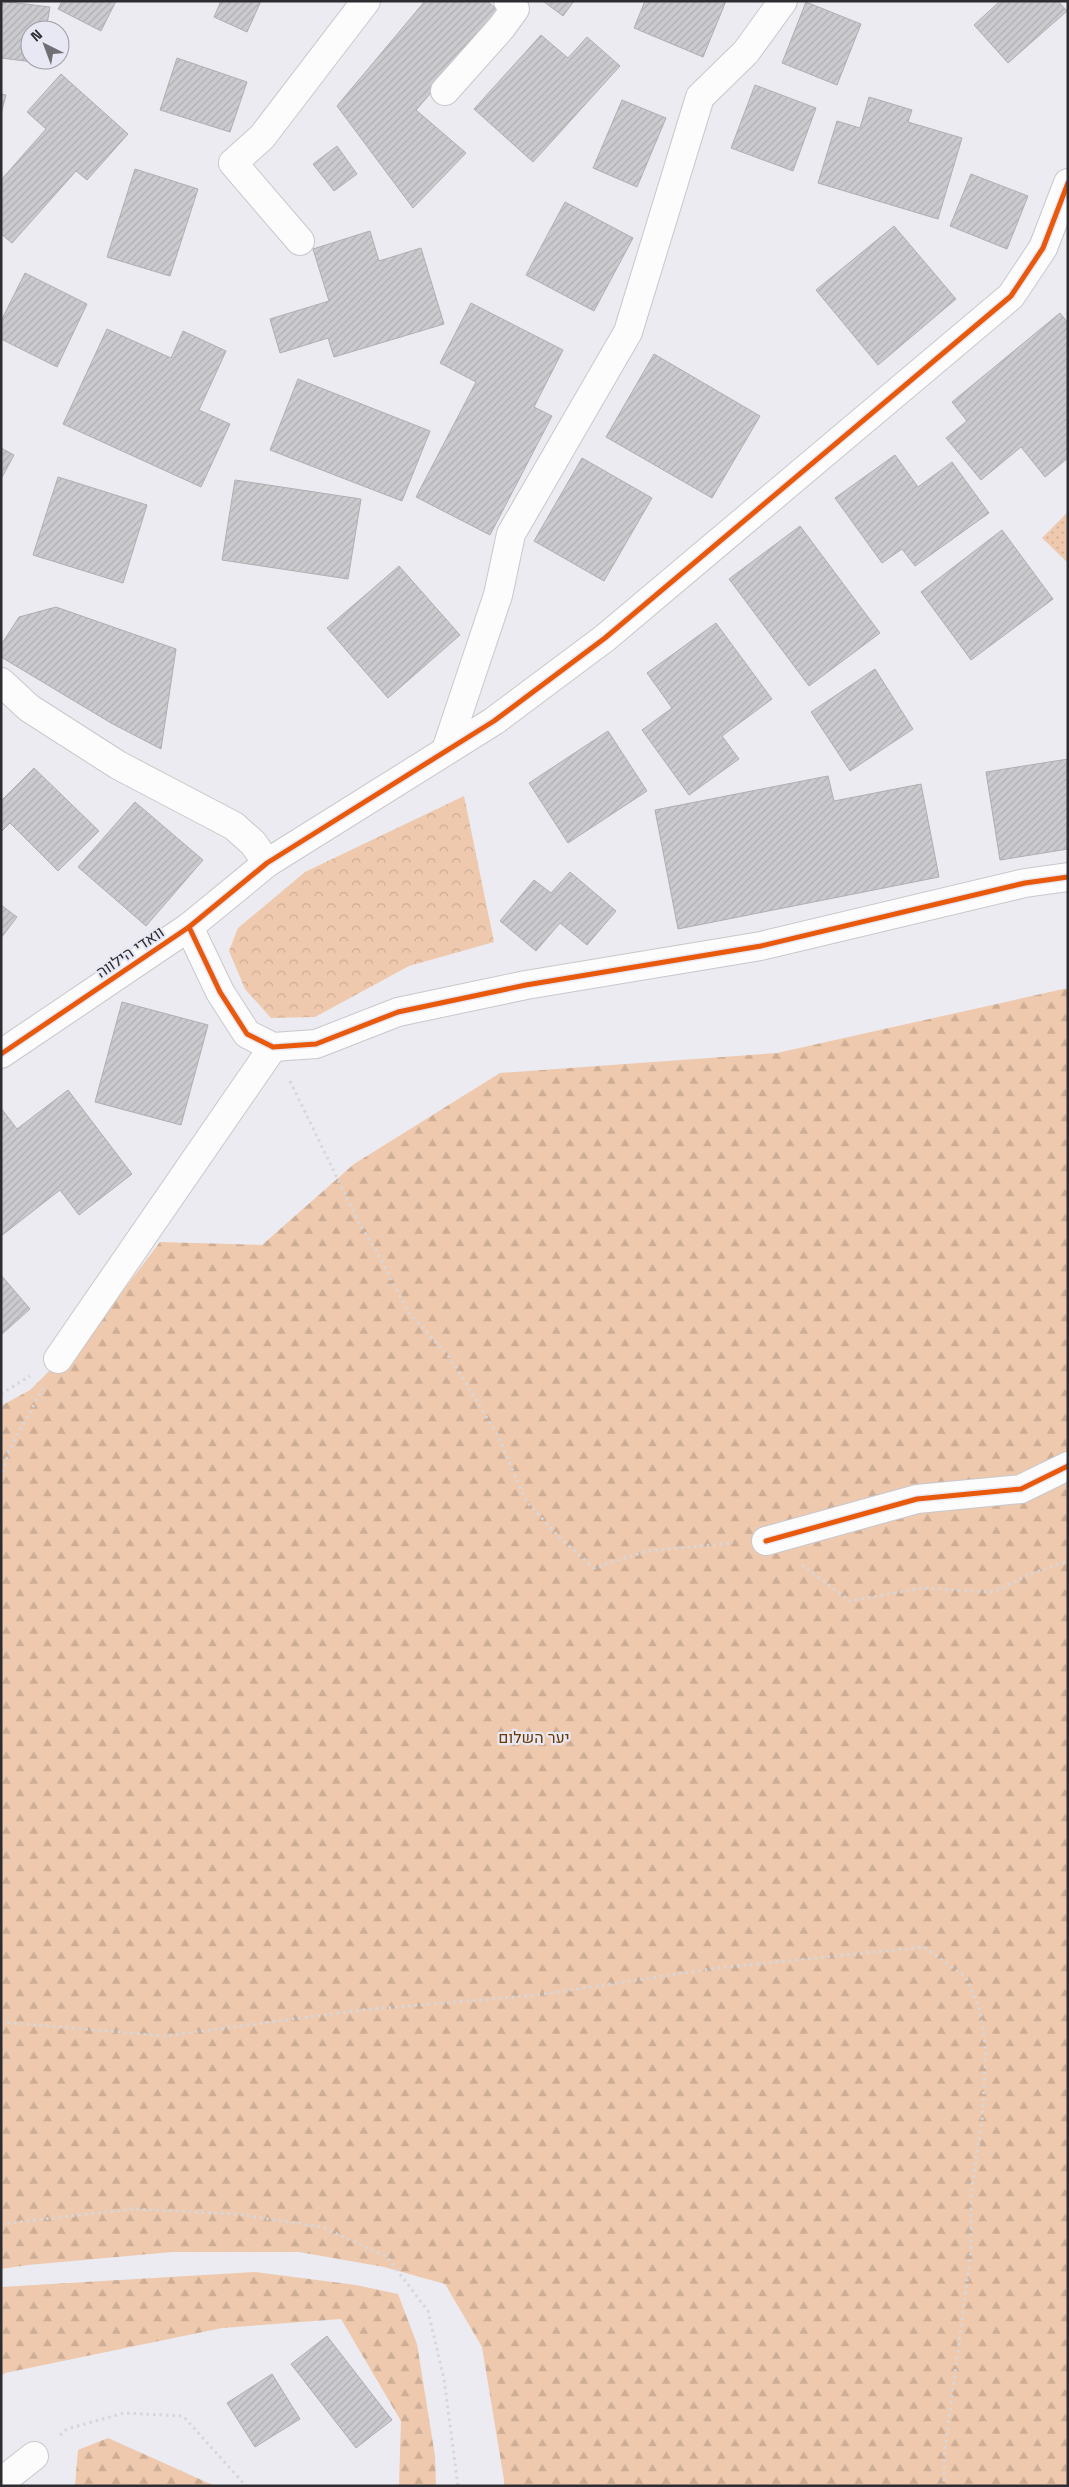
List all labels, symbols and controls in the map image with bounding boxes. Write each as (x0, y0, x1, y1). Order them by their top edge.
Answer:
north arrow (20, 20, 70, 70)
text: N (27, 26, 46, 45)
street label: וואדי הילווה (92, 921, 168, 983)
park label: יער השלום (498, 1727, 570, 1748)

